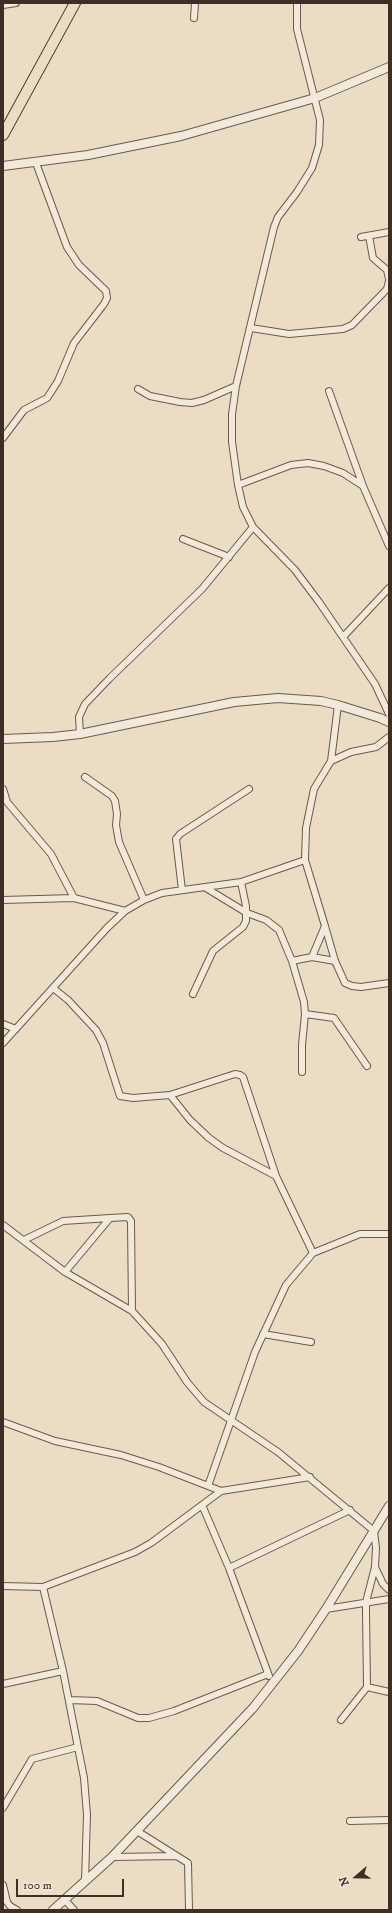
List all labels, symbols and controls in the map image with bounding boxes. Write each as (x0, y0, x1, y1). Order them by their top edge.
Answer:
north arrow (336, 1857, 376, 1897)
scale bar (18, 1871, 126, 1897)
text: N (337, 1874, 353, 1888)
text: 100 m (23, 1878, 52, 1893)

